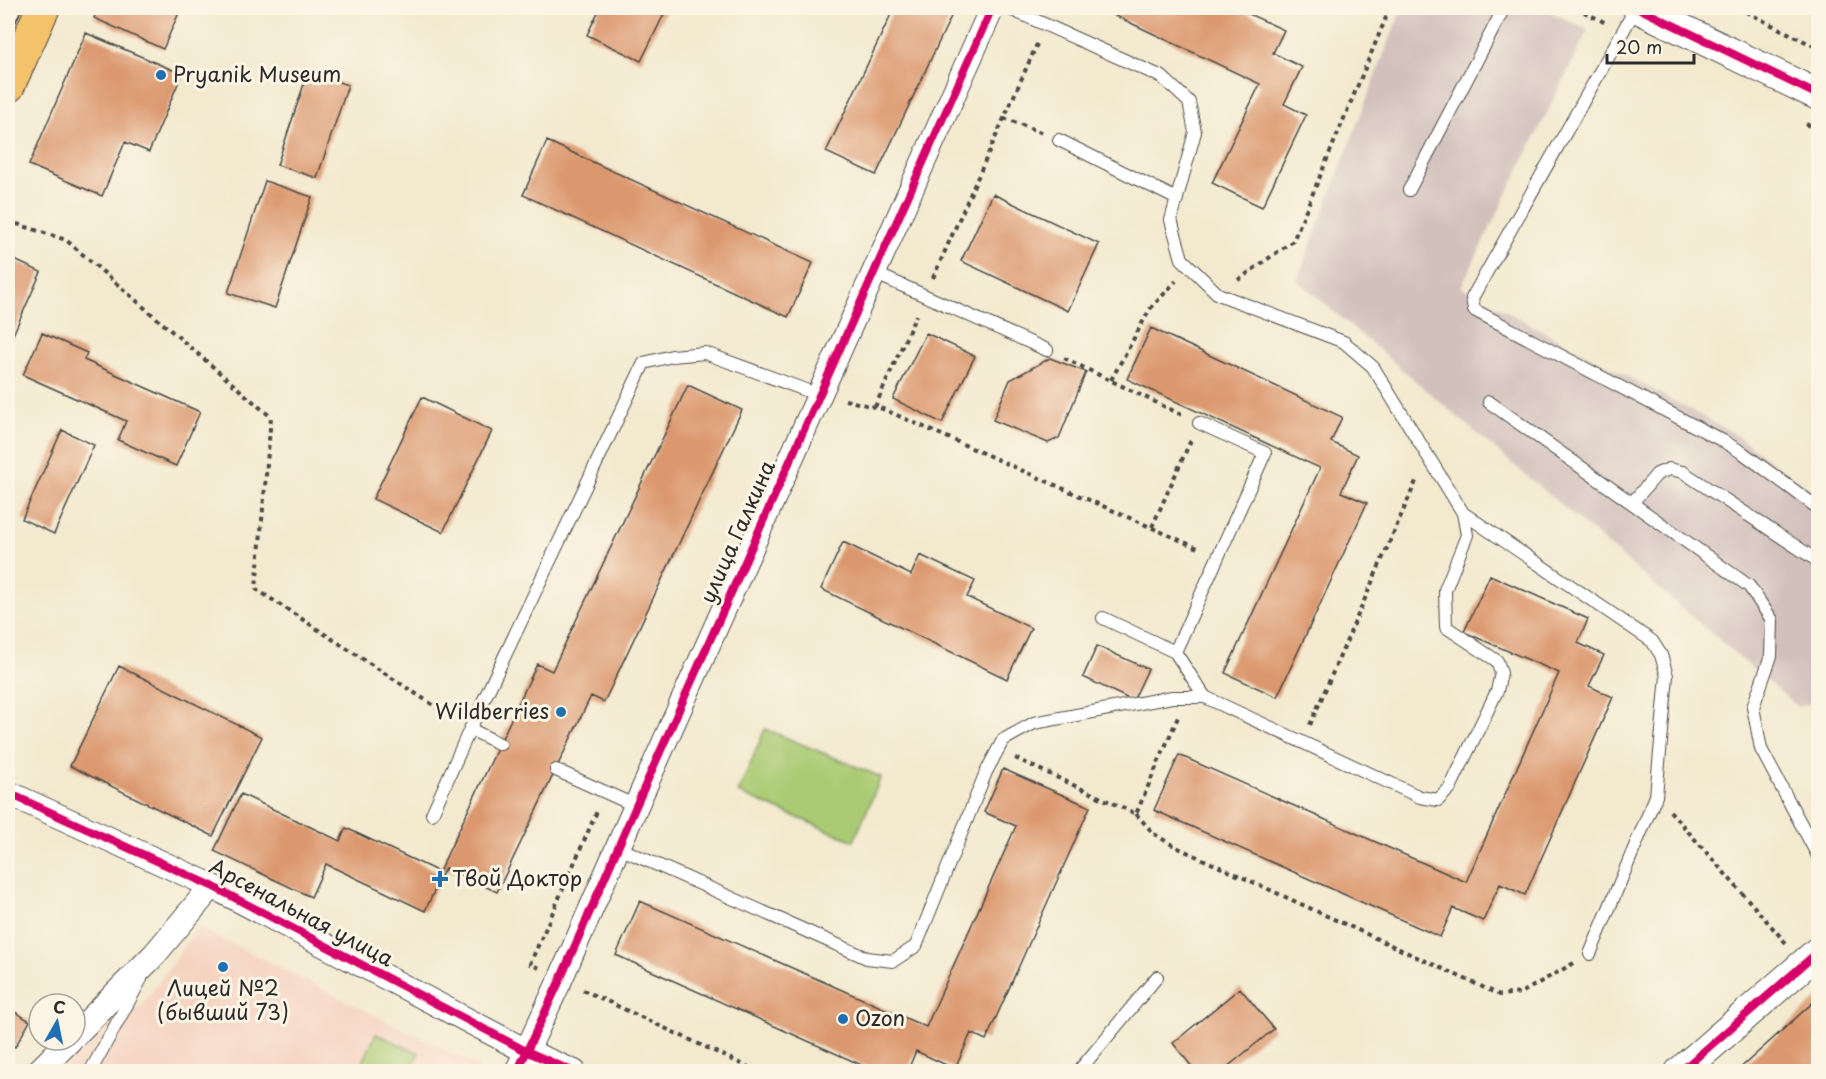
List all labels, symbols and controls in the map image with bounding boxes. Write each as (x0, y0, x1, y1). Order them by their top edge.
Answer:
scale bar (1607, 27, 1694, 65)
text: 20 m (1616, 33, 1662, 60)
place label: Pryanik Museum (173, 57, 341, 89)
marker: Pryanik Museum (154, 68, 168, 82)
street label: улица Галкина (690, 454, 782, 608)
place label: Wildberries (435, 694, 549, 726)
marker: Wildberries (554, 705, 568, 719)
street label: Арсенальная улица (204, 849, 400, 974)
place label: Твой Доктор (452, 861, 582, 893)
marker: Твой Доктор (433, 872, 447, 886)
marker: Лицей №2 (бывший 73) (216, 960, 230, 974)
place label: Лицей №2 (бывший 73) (157, 971, 289, 1027)
north arrow (27, 992, 87, 1052)
text: С (52, 993, 67, 1019)
place label: Ozon (855, 1001, 905, 1033)
marker: Ozon (836, 1012, 850, 1026)

